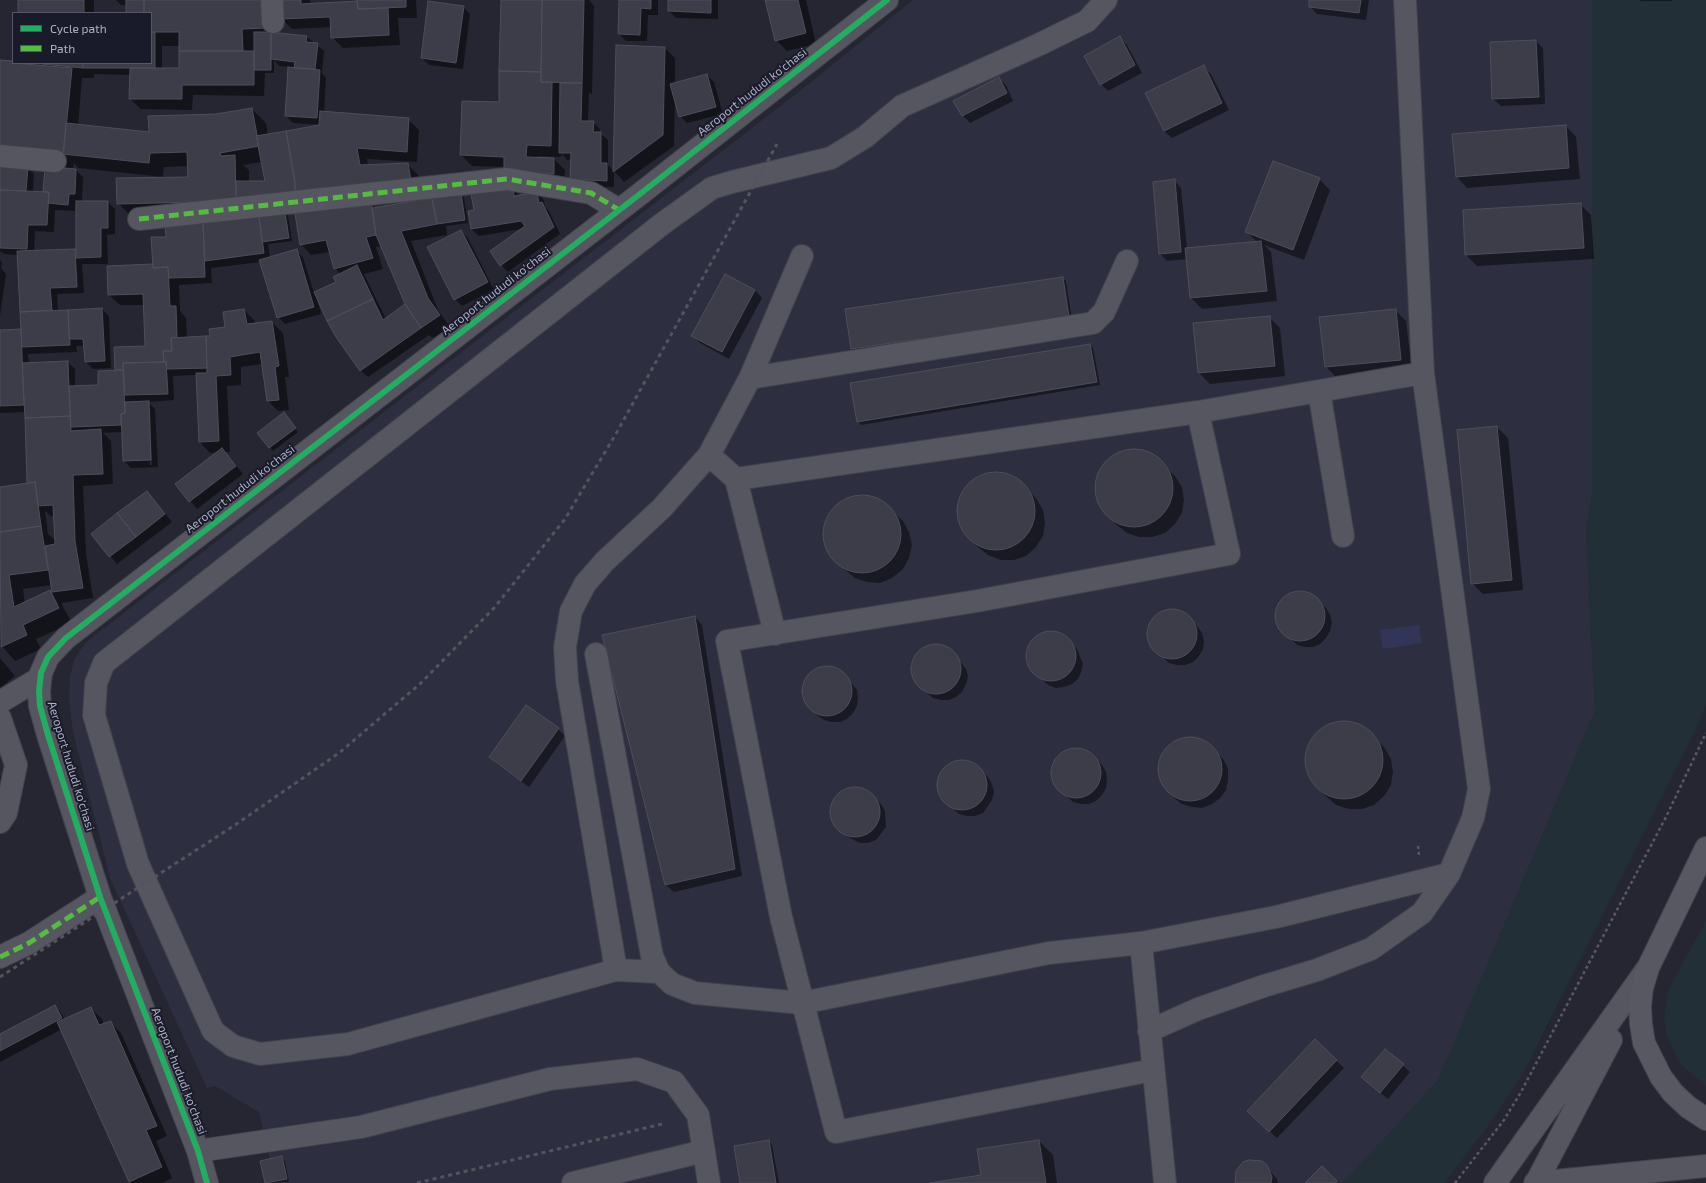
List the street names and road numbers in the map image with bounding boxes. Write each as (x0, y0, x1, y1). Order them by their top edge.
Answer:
street label: Aeroport hududi ko'chasi (695, 45, 809, 139)
street label: Aeroport hududi ko'chasi (439, 244, 553, 338)
street label: Aeroport hududi ko'chasi (183, 442, 297, 536)
street label: Aeroport hududi ko'chasi (44, 700, 98, 832)
street label: Aeroport hududi ko'chasi (148, 1006, 210, 1136)

